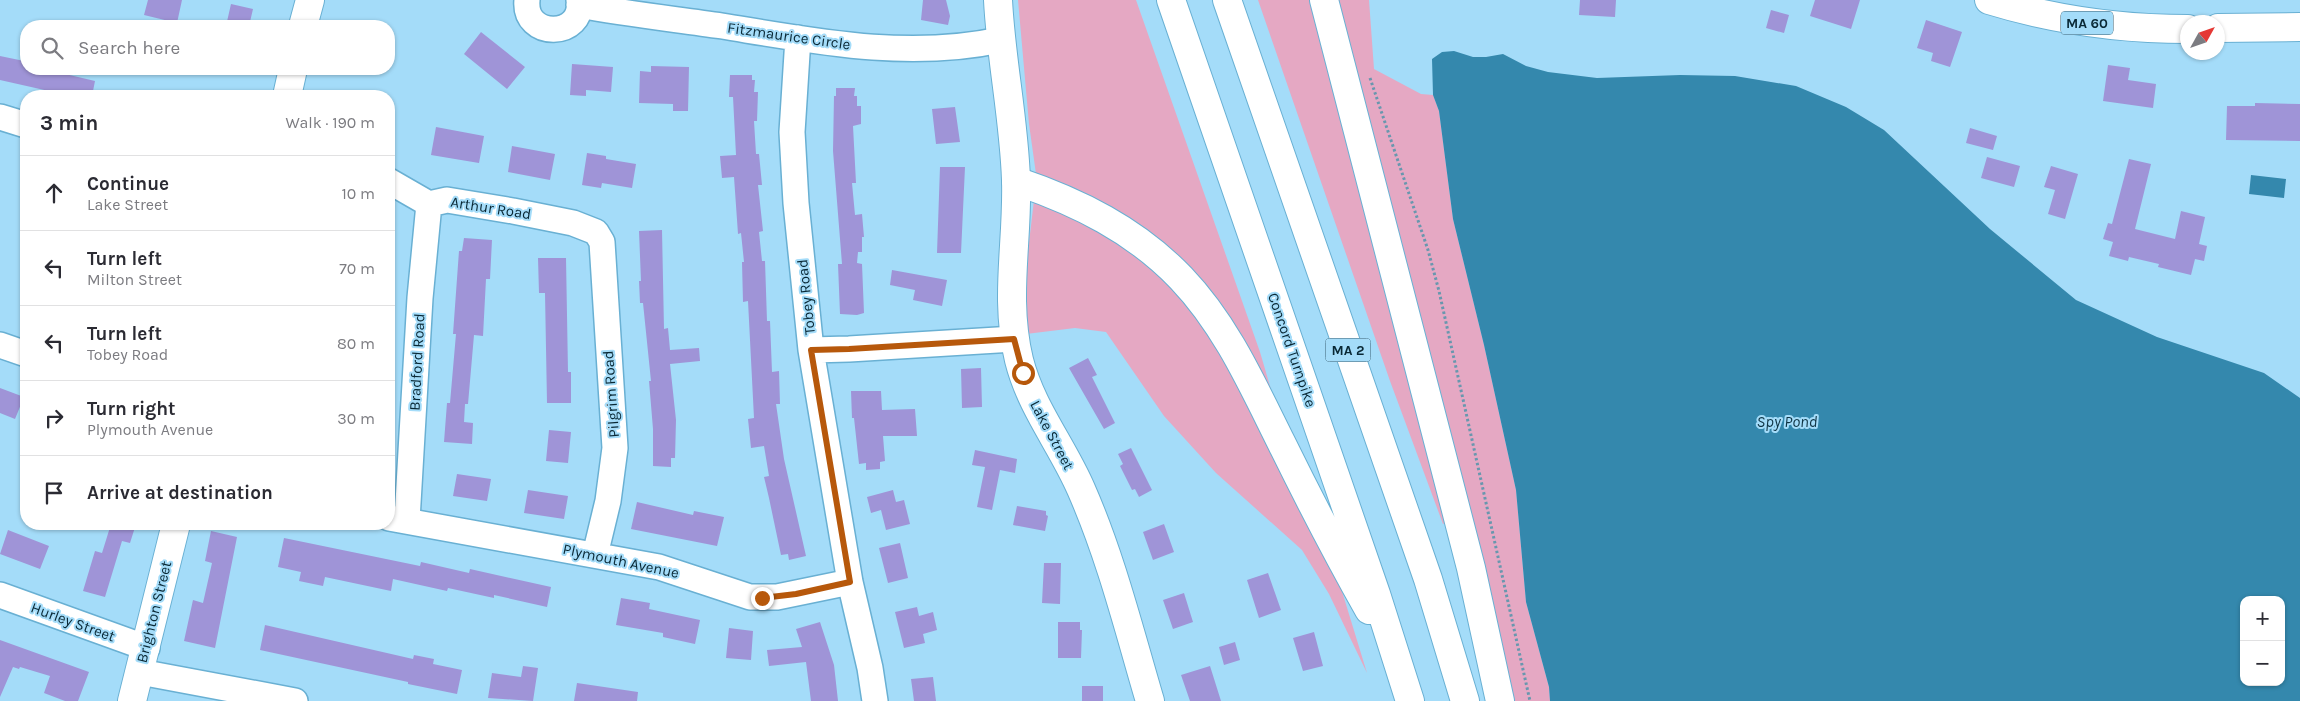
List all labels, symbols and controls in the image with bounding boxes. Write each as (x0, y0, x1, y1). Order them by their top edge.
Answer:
road number: MA 60 (2061, 12, 2113, 34)
north arrow (2180, 15, 2225, 60)
street label: Fitzmaurice Circle (726, 18, 852, 54)
search box (20, 20, 395, 75)
icon: search (38, 34, 66, 62)
text: Search here (78, 37, 180, 59)
text: 3 min (40, 111, 98, 135)
text: Walk · 190 m (286, 113, 375, 132)
text: Continue (87, 173, 169, 195)
icon: ahead (40, 179, 68, 207)
text: 10 m (341, 184, 375, 203)
street label: Arthur Road (449, 193, 533, 223)
text: Lake Street (87, 195, 168, 214)
text: Turn left (87, 248, 162, 270)
icon: left (40, 254, 68, 282)
street label: Tobey Road (793, 258, 819, 336)
text: 70 m (339, 259, 375, 278)
text: Milton Street (87, 270, 182, 289)
street label: Concord Turnpike (1264, 290, 1320, 410)
street label: Bradford Road (405, 313, 429, 411)
text: Turn left (87, 323, 162, 345)
icon: left (40, 329, 68, 357)
text: 80 m (337, 334, 375, 353)
road number: MA 2 (1326, 338, 1370, 362)
text: Tobey Road (87, 345, 168, 364)
street label: Pilgrim Road (599, 350, 623, 438)
route start (1012, 362, 1035, 385)
street label: Lake Street (1026, 397, 1078, 473)
text: Turn right (87, 398, 176, 420)
icon: right (40, 404, 68, 432)
text: 30 m (337, 409, 375, 428)
water label: Spy Pond (1757, 412, 1818, 431)
text: Plymouth Avenue (87, 420, 213, 439)
icon: arrive (40, 479, 68, 507)
text: Arrive at destination (87, 482, 273, 504)
street label: Plymouth Avenue (561, 540, 681, 582)
street label: Brighton Street (133, 559, 175, 665)
route end (751, 587, 774, 610)
map controls (2240, 596, 2285, 686)
button: + (2240, 596, 2285, 641)
street label: Hurley Street (29, 598, 118, 646)
button: − (2240, 641, 2285, 686)

